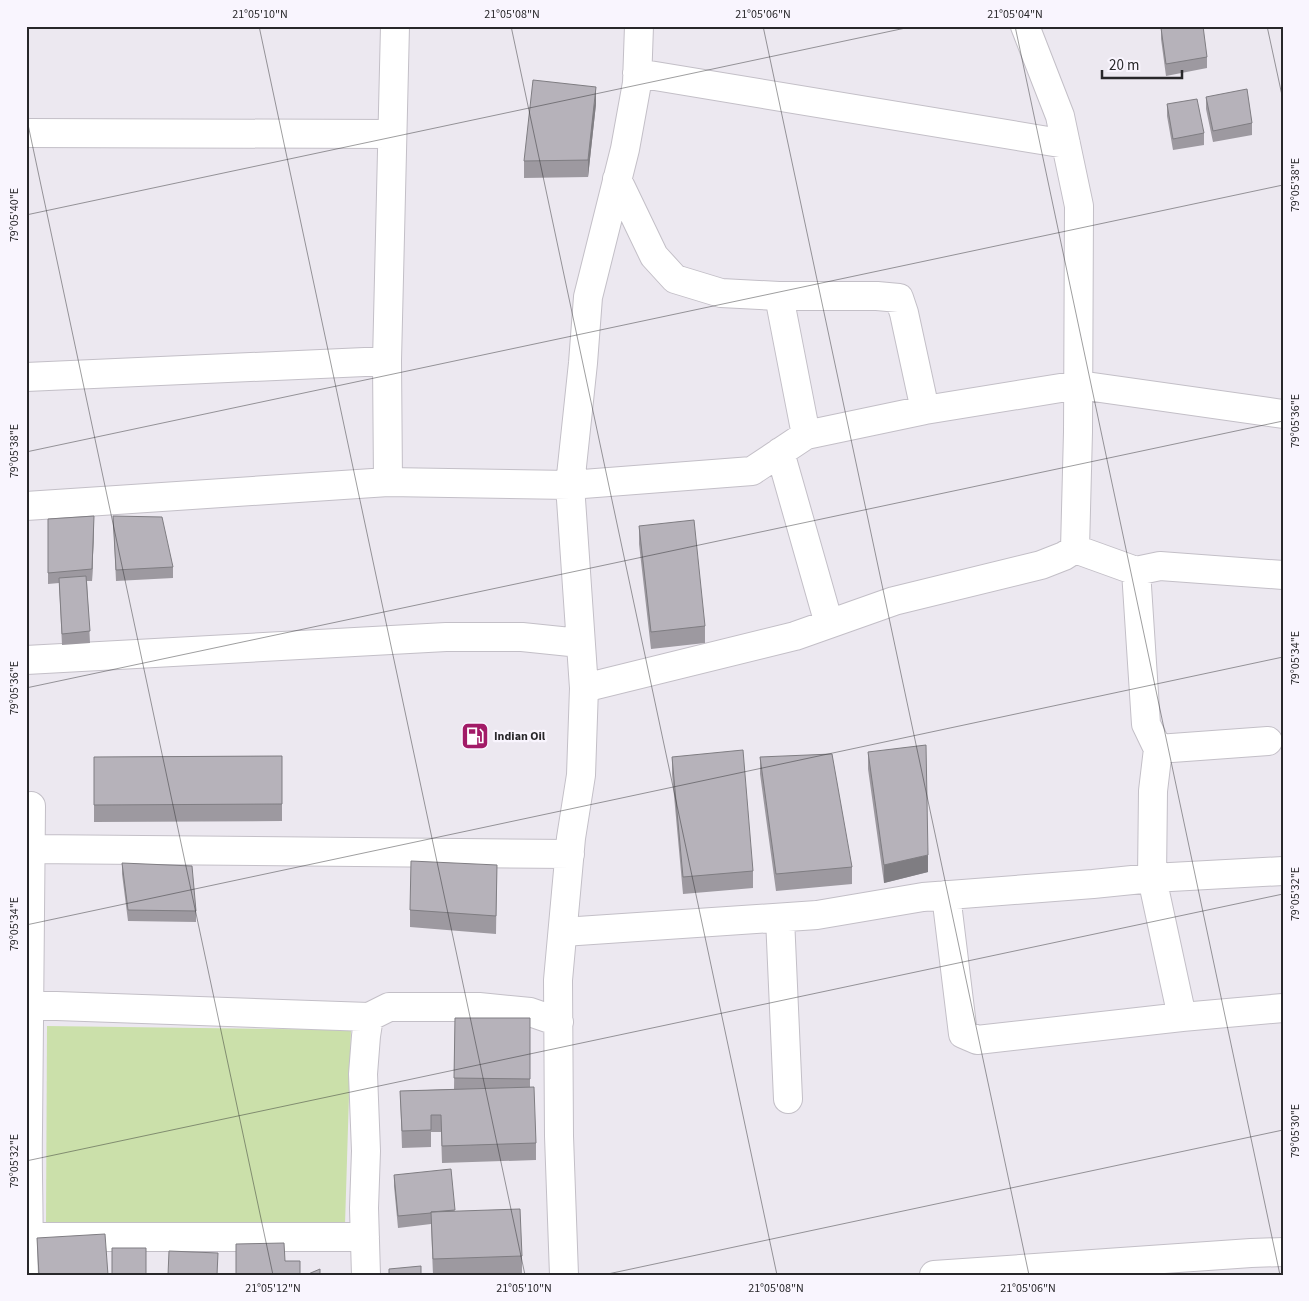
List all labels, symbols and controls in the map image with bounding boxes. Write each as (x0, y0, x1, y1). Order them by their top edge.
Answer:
text: 21°05'10"N (232, 6, 288, 23)
text: 21°05'08"N (484, 6, 540, 23)
text: 21°05'06"N (735, 6, 791, 23)
text: 21°05'04"N (987, 6, 1043, 23)
scale bar (1102, 48, 1182, 80)
text: 20 m (1109, 55, 1139, 76)
text: 79°05'38"E (1287, 158, 1304, 212)
text: 79°05'40"E (6, 188, 23, 242)
text: 79°05'36"E (1287, 394, 1304, 448)
text: 79°05'38"E (6, 424, 23, 478)
text: 79°05'34"E (1287, 631, 1304, 685)
text: 79°05'36"E (6, 661, 23, 715)
fuel station icon: Indian Oil (460, 721, 490, 751)
place label: Indian Oil (494, 728, 546, 745)
text: 79°05'32"E (1287, 867, 1304, 921)
text: 79°05'34"E (6, 897, 23, 951)
text: 79°05'30"E (1287, 1104, 1304, 1158)
text: 79°05'32"E (6, 1134, 23, 1188)
text: 21°05'12"N (245, 1280, 301, 1297)
text: 21°05'10"N (496, 1280, 552, 1297)
text: 21°05'08"N (748, 1280, 804, 1297)
text: 21°05'06"N (1000, 1280, 1056, 1297)

